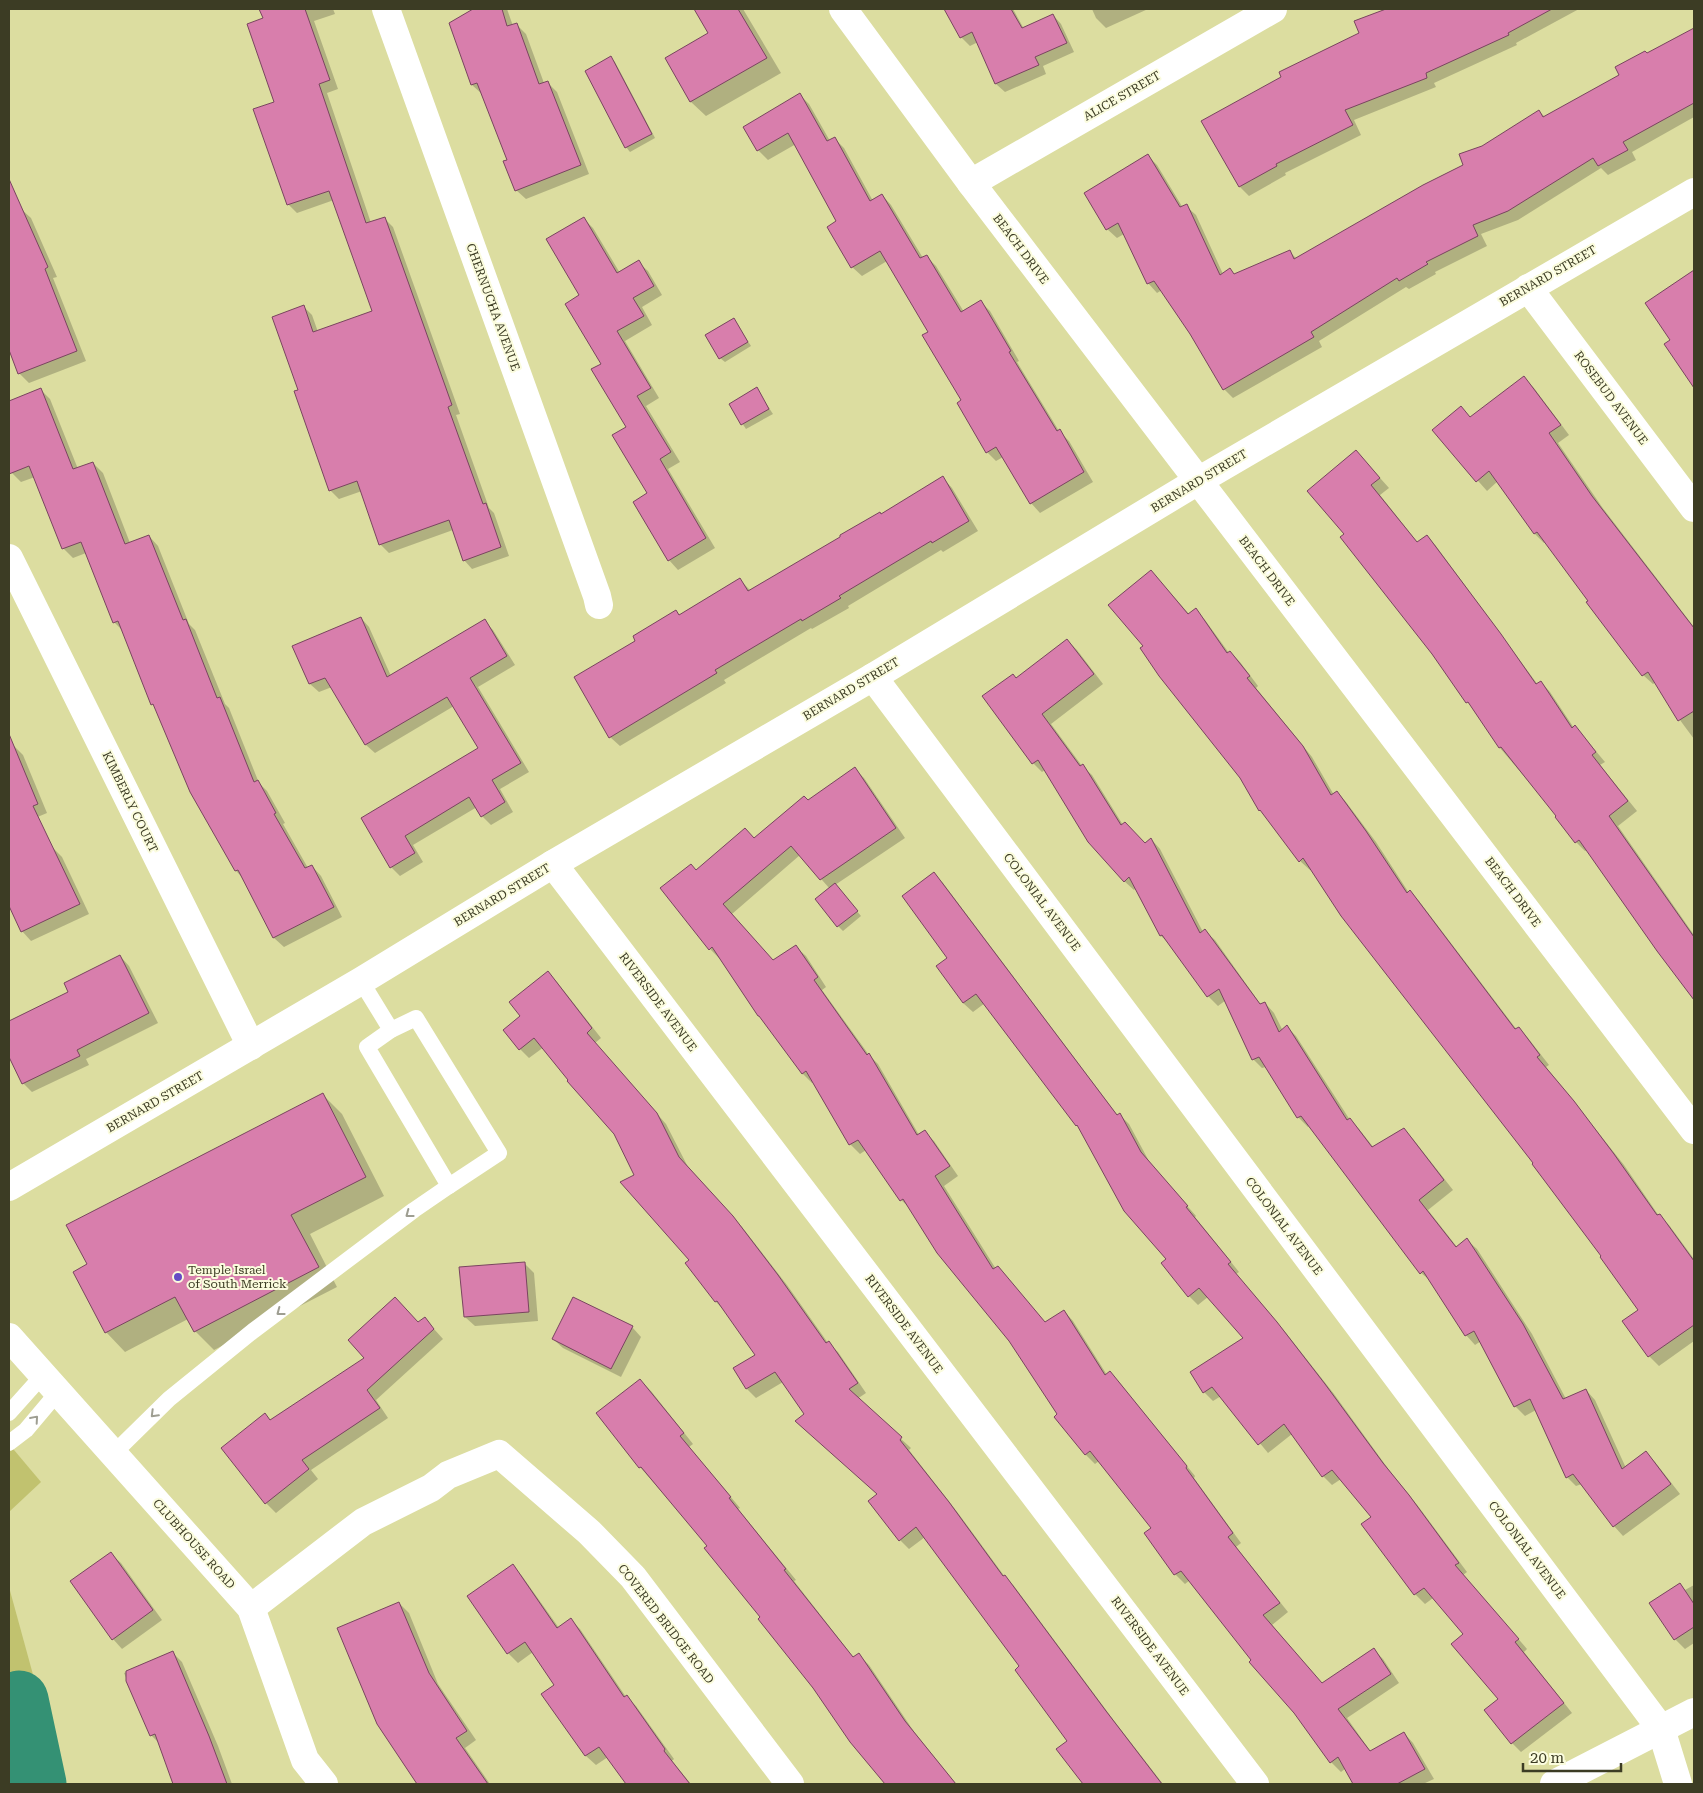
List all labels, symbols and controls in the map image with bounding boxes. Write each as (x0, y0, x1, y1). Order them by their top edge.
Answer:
street label: ALICE STREET (1081, 68, 1163, 124)
street label: BEACH DRIVE (990, 211, 1052, 287)
street label: CHERNUCHA AVENUE (463, 241, 523, 373)
street label: BERNARD STREET (1497, 243, 1599, 309)
street label: ROSEBUD AVENUE (1571, 348, 1651, 448)
street label: BERNARD STREET (1148, 447, 1250, 515)
street label: BEACH DRIVE (1236, 533, 1298, 609)
street label: BERNARD STREET (800, 655, 902, 723)
street label: KIMBERLY COURT (99, 749, 161, 855)
street label: COLONIAL AVENUE (1001, 850, 1083, 954)
street label: BEACH DRIVE (1482, 854, 1544, 930)
street label: BERNARD STREET (451, 861, 553, 929)
street label: RIVERSIDE AVENUE (616, 950, 700, 1054)
street label: BERNARD STREET (104, 1069, 206, 1135)
street label: COLONIAL AVENUE (1243, 1174, 1325, 1278)
one-way arrow (405, 1208, 415, 1217)
place label: Temple Israel of South Merrick (188, 1263, 287, 1291)
marker: Temple Israel of South Merrick (172, 1271, 184, 1283)
street label: RIVERSIDE AVENUE (862, 1272, 946, 1376)
one-way arrow (277, 1306, 286, 1314)
one-way arrow (150, 1408, 159, 1417)
one-way arrow (29, 1416, 38, 1425)
street label: CLUBHOUSE ROAD (150, 1496, 238, 1592)
street label: COLONIAL AVENUE (1486, 1498, 1568, 1602)
street label: COVERED BRIDGE ROAD (615, 1561, 717, 1687)
street label: RIVERSIDE AVENUE (1108, 1594, 1192, 1698)
scale bar (1523, 1740, 1620, 1772)
text: 20 m (1530, 1749, 1565, 1767)

